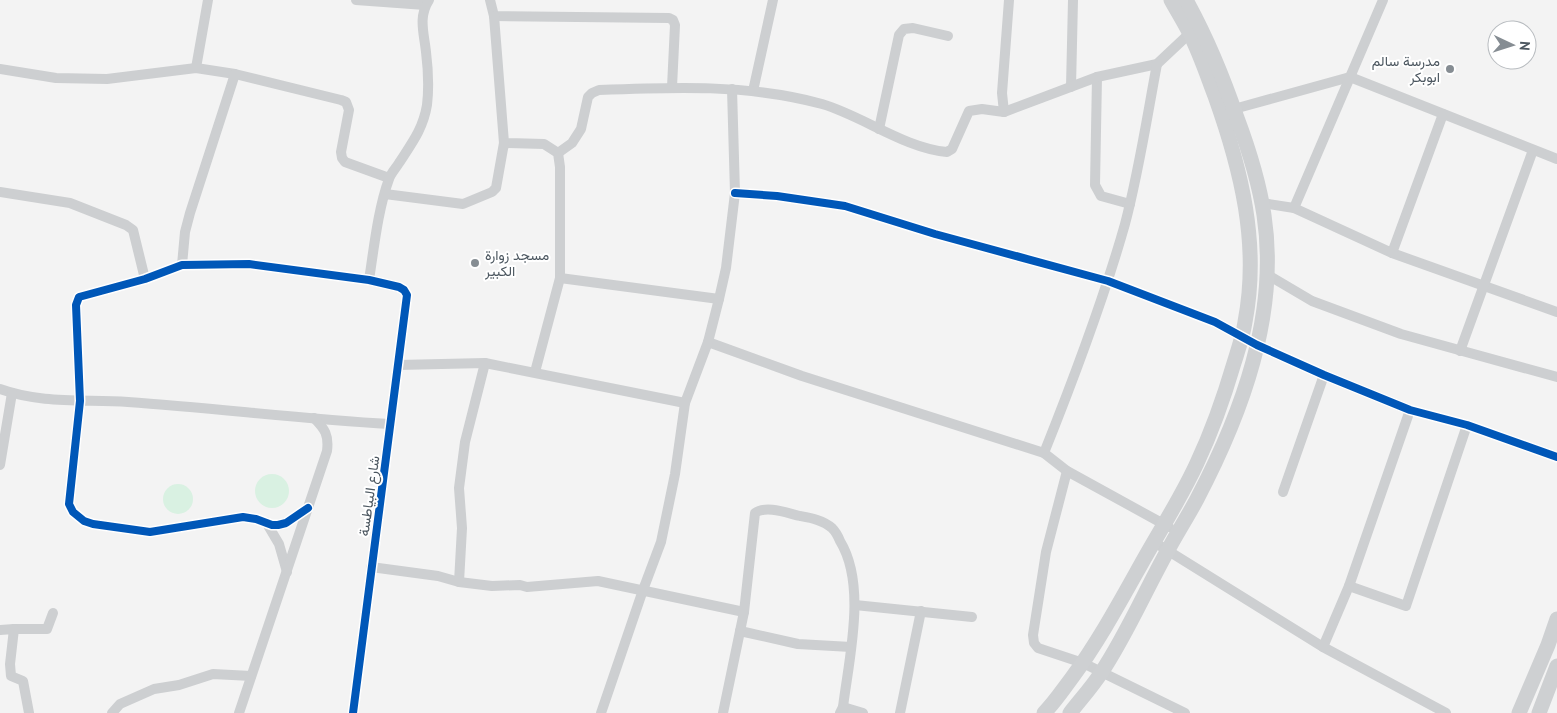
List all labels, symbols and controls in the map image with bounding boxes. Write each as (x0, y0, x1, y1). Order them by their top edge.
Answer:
north arrow (1487, 20, 1537, 70)
text: N (1516, 41, 1534, 51)
place label: مدرسة سالم ابوبكر (1372, 52, 1440, 86)
marker: مدرسة سالم ابوبكر (1444, 63, 1456, 75)
place label: مسجد زوارة الكبير (484, 246, 549, 280)
marker: مسجد زوارة الكبير (469, 257, 481, 269)
street label: شارع البياطسة (354, 455, 386, 538)

